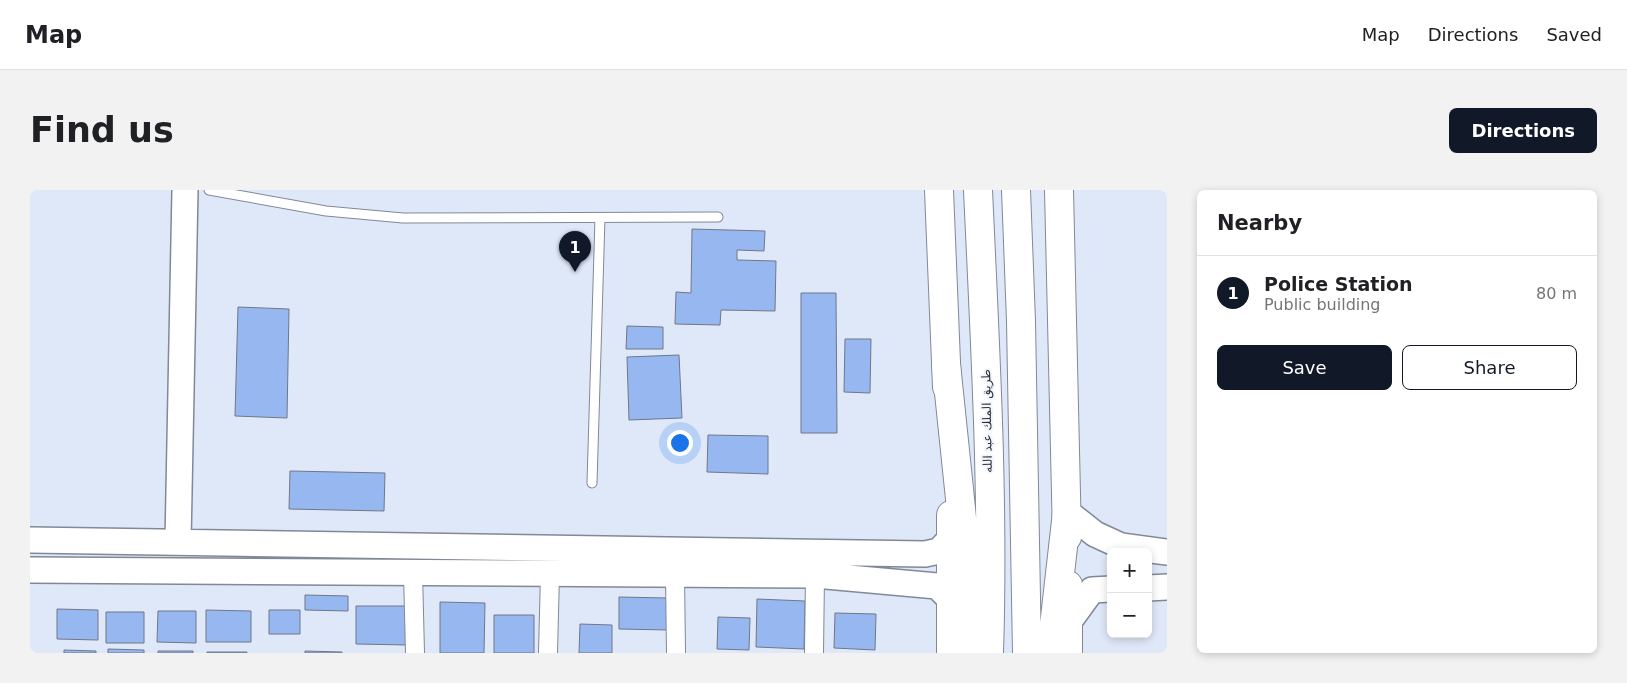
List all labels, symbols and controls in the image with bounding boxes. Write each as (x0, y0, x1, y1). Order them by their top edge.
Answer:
text: Map (25, 21, 82, 49)
text: Map (1362, 24, 1400, 45)
text: Directions (1428, 24, 1518, 45)
text: Saved (1546, 24, 1602, 45)
button: Directions (1449, 108, 1597, 153)
text: Find us (30, 110, 174, 150)
text: Nearby (1217, 211, 1302, 235)
pin: 1 (559, 231, 591, 272)
text: Police Station (1264, 273, 1413, 295)
text: 1 (1227, 284, 1239, 303)
text: 80 m (1536, 284, 1577, 303)
text: Public building (1264, 295, 1381, 314)
button: Save (1217, 345, 1392, 390)
button: Share (1402, 345, 1577, 390)
street label: طريق الملك عبد الله (979, 369, 996, 473)
your location (667, 430, 693, 456)
map controls (1107, 548, 1152, 638)
button: + (1107, 548, 1152, 593)
button: − (1107, 593, 1152, 638)

